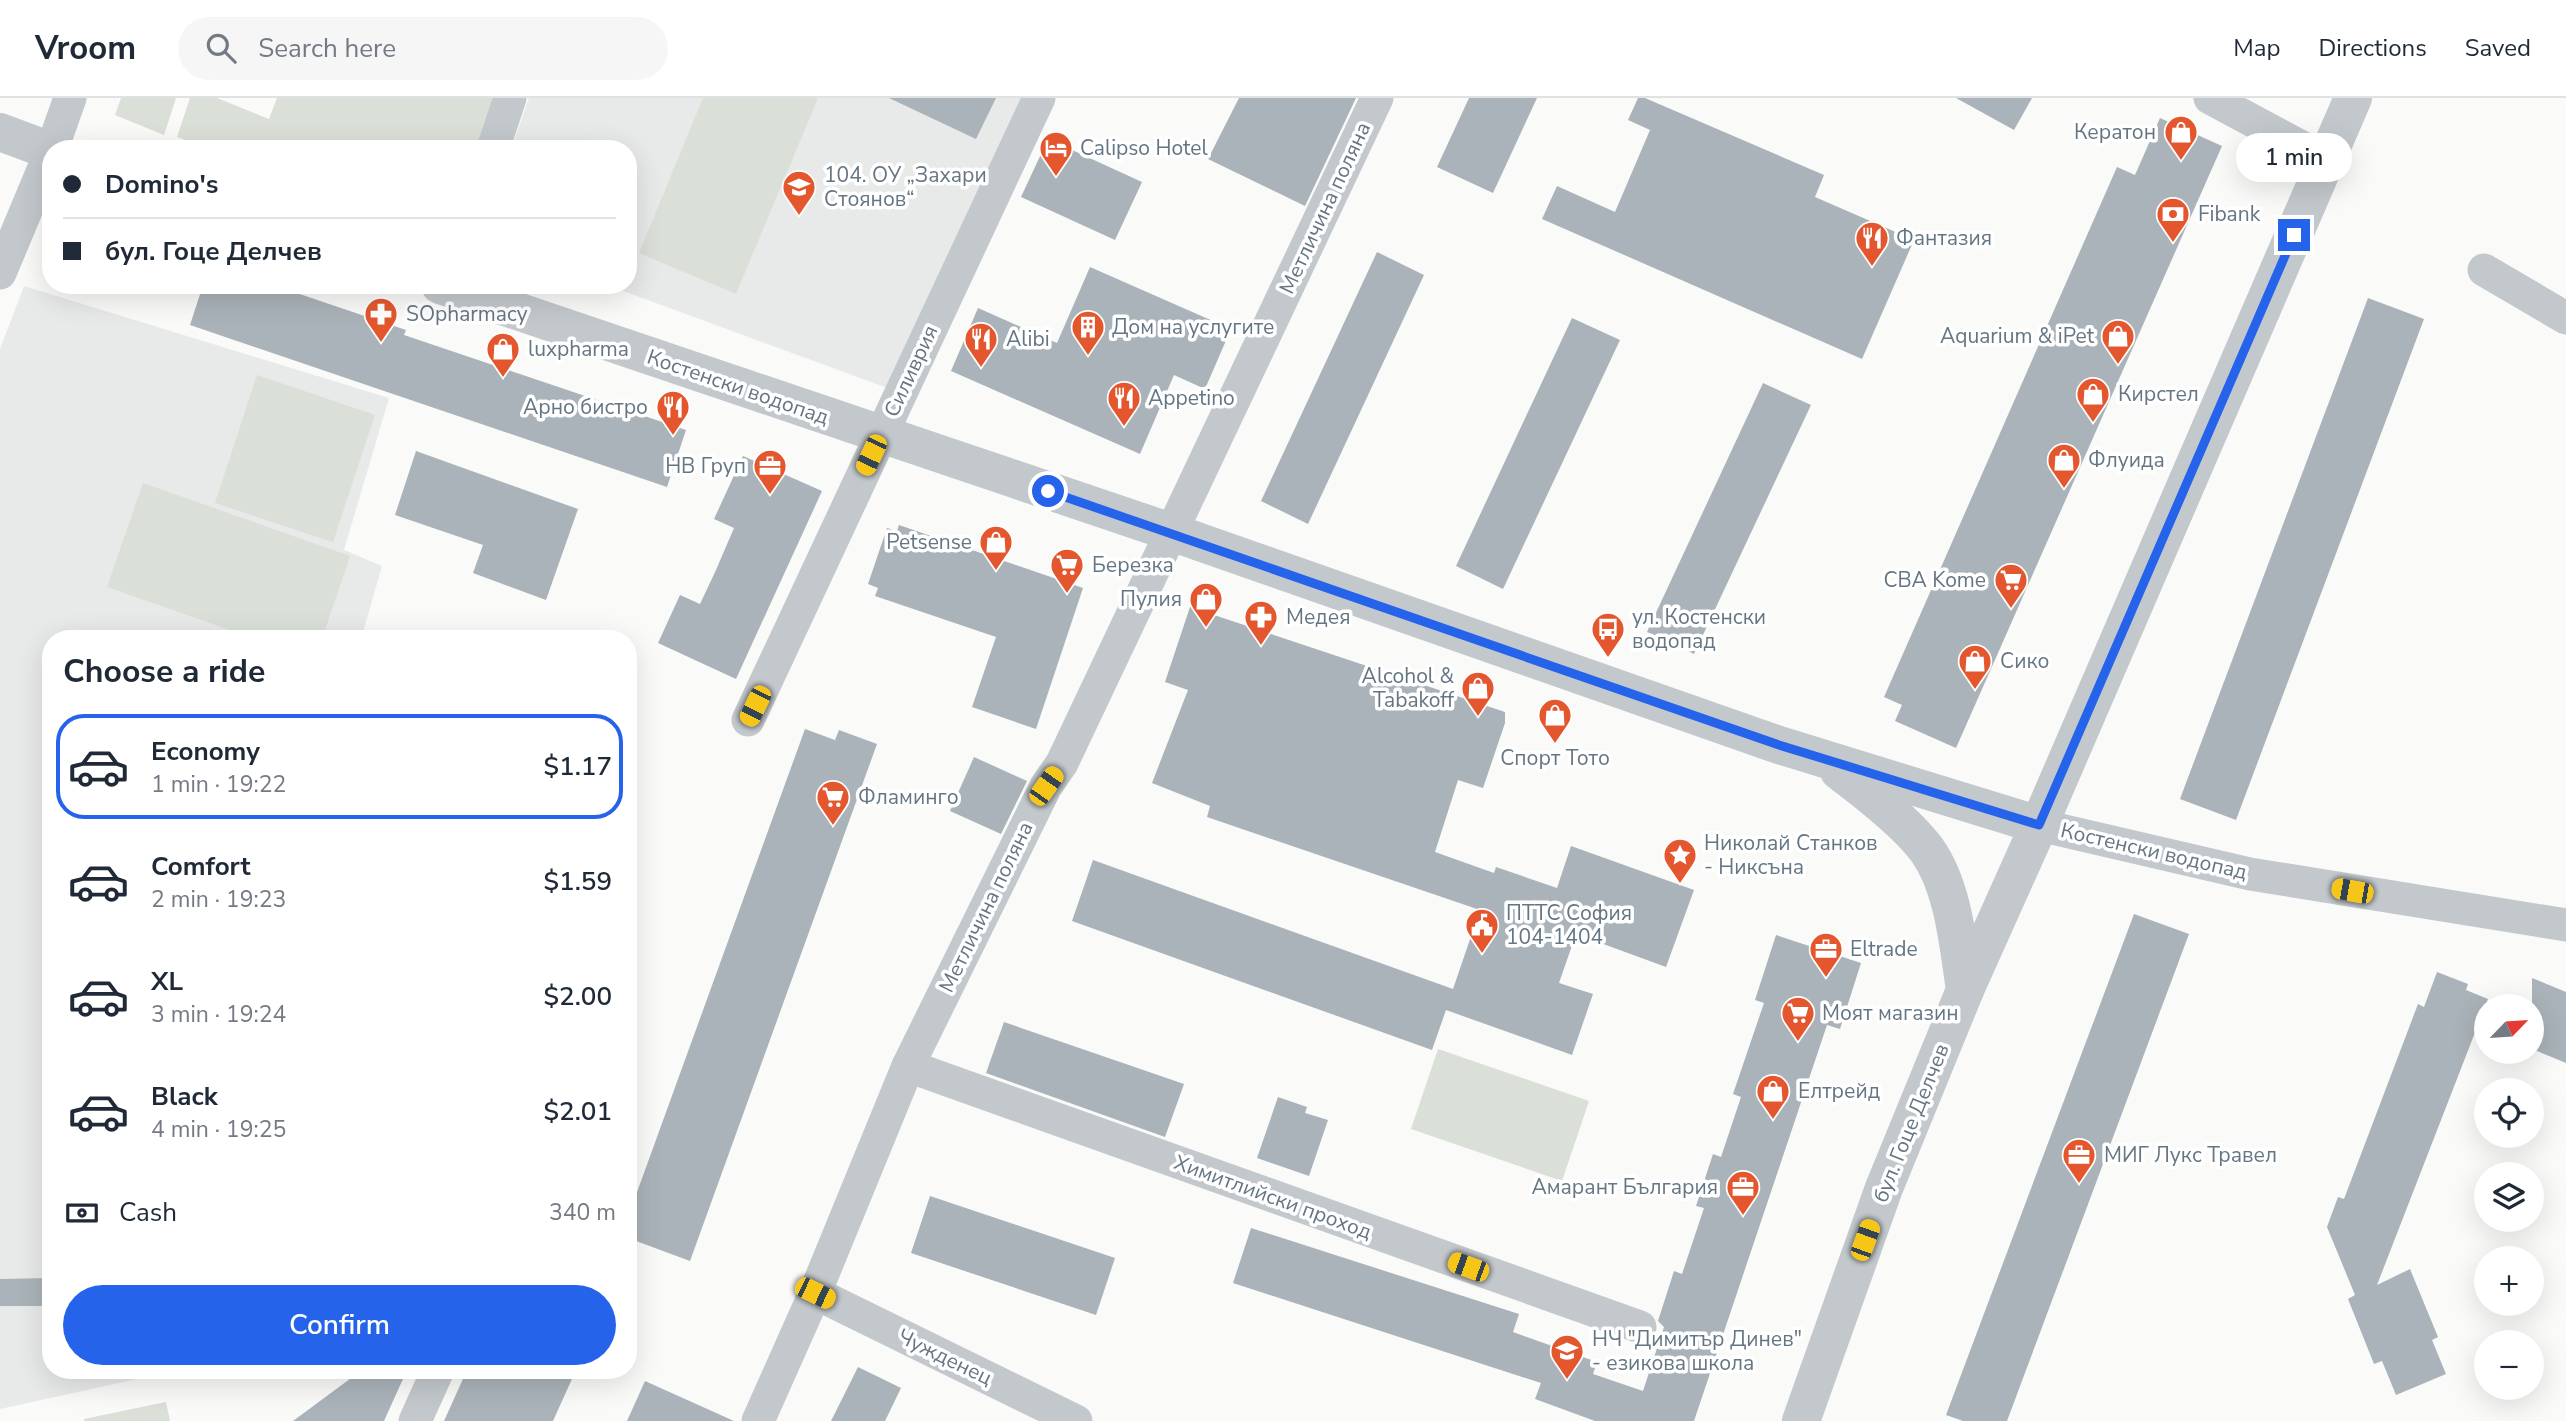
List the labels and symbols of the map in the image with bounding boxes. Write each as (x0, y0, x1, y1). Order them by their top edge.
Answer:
shop icon: Кератон (2162, 113, 2200, 162)
street label: Метличина поляна (1273, 117, 1377, 299)
place label: Кератон (2074, 118, 2156, 146)
hotel icon: Calipso Hotel (1037, 129, 1075, 178)
place label: Calipso Hotel (1080, 134, 1208, 162)
callout: 1 min (2236, 134, 2352, 183)
place label: 104. ОУ „Захари Стоянов“ (824, 161, 987, 213)
school or university icon: 104. ОУ „Захари Стоянов“ (780, 168, 818, 217)
bank icon: Fibank (2154, 195, 2192, 244)
place label: Fibank (2198, 200, 2261, 228)
restaurant icon: Фантазия (1853, 219, 1891, 268)
route end (2278, 219, 2310, 251)
place label: Фантазия (1896, 224, 1992, 252)
pharmacy icon: SOpharmacy (362, 295, 400, 344)
place label: SOpharmacy (406, 300, 528, 328)
building icon: Дом на услугите (1069, 308, 1107, 357)
place label: Дом на услугите (1112, 313, 1274, 341)
shop icon: Aquarium & iPet (2099, 317, 2137, 366)
restaurant icon: Alibi (962, 320, 1000, 369)
street label: Силиврия (878, 321, 944, 421)
place label: Aquarium & iPet (1940, 322, 2095, 350)
place label: Alibi (1006, 325, 1050, 353)
shop icon: luxpharma (484, 330, 522, 379)
place label: luxpharma (528, 335, 629, 363)
street label: Костенски водопад (643, 343, 833, 431)
shop icon: Кирстел (2074, 375, 2112, 424)
restaurant icon: Appetino (1105, 379, 1143, 428)
place label: Кирстел (2118, 380, 2199, 408)
place label: Appetino (1148, 384, 1235, 412)
restaurant icon: Арно бистро (654, 388, 692, 437)
place label: Арно бистро (523, 393, 648, 421)
car (853, 432, 890, 478)
shop icon: Флуида (2045, 441, 2083, 490)
place label: Флуида (2088, 446, 2165, 474)
office icon: НВ Груп (751, 447, 789, 496)
place label: НВ Груп (665, 452, 746, 480)
route start (1032, 475, 1064, 507)
shop icon: Petsense (977, 523, 1015, 572)
place label: Petsense (886, 528, 972, 556)
supermarket icon: Березка (1048, 546, 1086, 595)
place label: Березка (1092, 551, 1174, 579)
supermarket icon: CBA Kome (1992, 561, 2030, 610)
place label: CBA Kome (1883, 566, 1986, 594)
shop icon: Пулия (1187, 580, 1225, 629)
place label: Пулия (1120, 585, 1182, 613)
pharmacy icon: Медея (1242, 598, 1280, 647)
place label: Медея (1286, 603, 1350, 631)
place label: ул. Костенски водопад (1632, 603, 1766, 655)
bus stop icon: ул. Костенски водопад (1589, 610, 1627, 659)
shop icon: Сико (1956, 642, 1994, 691)
place label: Сико (2000, 647, 2049, 675)
place label: Alcohol & Tabakoff (1362, 662, 1455, 714)
shop icon: Alcohol & Tabakoff (1459, 669, 1497, 718)
car (737, 683, 774, 729)
shop icon: Спорт Тото (1536, 696, 1574, 745)
place label: Спорт Тото (1500, 744, 1610, 772)
car (1026, 763, 1067, 809)
supermarket icon: Фламинго (814, 778, 852, 827)
place label: Фламинго (858, 783, 959, 811)
street label: Костенски водопад (2058, 816, 2250, 886)
street label: Метличина поляна (932, 817, 1040, 997)
place label: Николай Станков - Никсъна (1704, 829, 1878, 881)
place icon: Николай Станков - Никсъна (1661, 836, 1699, 885)
car (2330, 877, 2375, 905)
place label: ПТТС София 104-1404 (1506, 899, 1632, 951)
public building icon: ПТТС София 104-1404 (1463, 906, 1501, 955)
office icon: Eltrade (1807, 930, 1845, 979)
place label: Eltrade (1850, 935, 1918, 963)
supermarket icon: Моят магазин (1779, 994, 1817, 1043)
north arrow (2474, 994, 2544, 1064)
place label: Моят магазин (1822, 999, 1959, 1027)
street label: бул. Гоце Делчев (1866, 1040, 1956, 1206)
shop icon: Елтрейд (1754, 1072, 1792, 1121)
place label: Елтрейд (1798, 1077, 1880, 1105)
office icon: МИГ Лукс Травел (2060, 1136, 2098, 1185)
place label: МИГ Лукс Травел (2104, 1141, 2277, 1169)
street label: Химитлийски проход (1170, 1148, 1376, 1246)
office icon: Амарант България (1724, 1168, 1762, 1217)
place label: Амарант България (1531, 1173, 1718, 1201)
car (1848, 1217, 1883, 1263)
car (1445, 1250, 1492, 1284)
car (792, 1274, 839, 1312)
street label: Чужденец (893, 1322, 997, 1392)
place label: НЧ "Димитър Динев" - езикова школа (1592, 1325, 1802, 1377)
school or university icon: НЧ "Димитър Динев" - езикова школа (1548, 1332, 1586, 1381)

